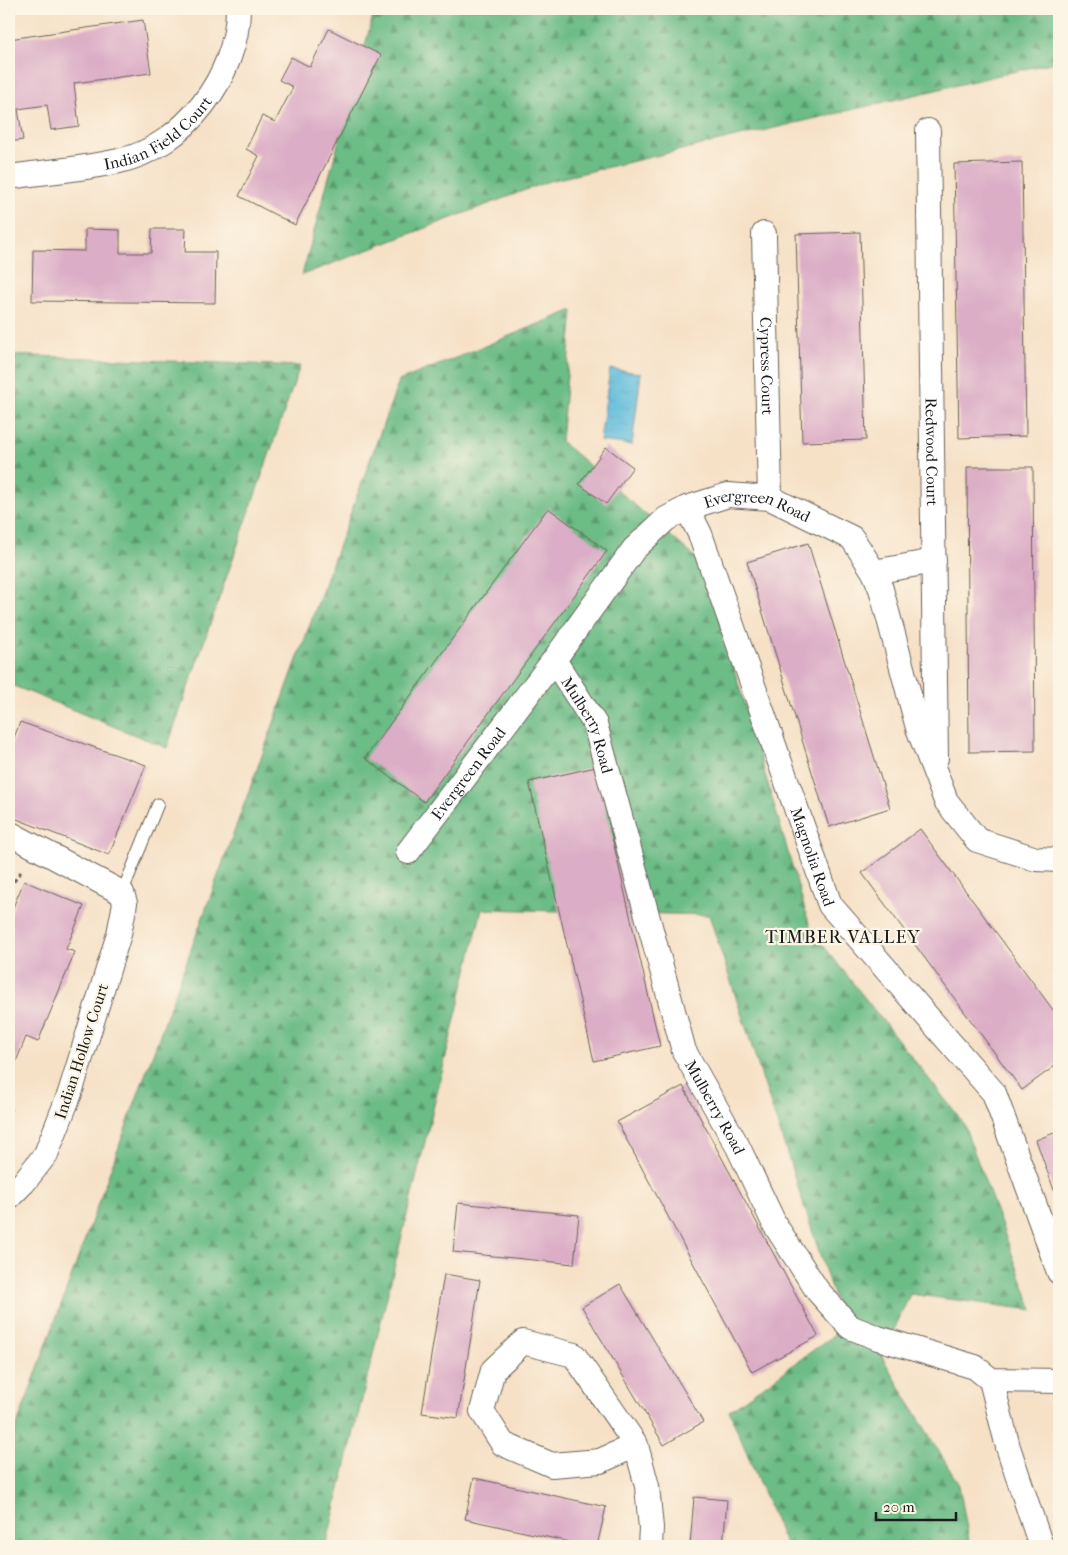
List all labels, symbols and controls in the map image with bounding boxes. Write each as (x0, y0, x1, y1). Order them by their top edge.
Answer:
street label: Indian Field Court (102, 92, 216, 174)
street label: Cypress Court (756, 317, 777, 416)
street label: Redwood Court (921, 398, 942, 507)
street label: Evergreen Road (701, 486, 814, 526)
street label: Mulberry Road (557, 673, 617, 776)
street label: Evergreen Road (427, 723, 510, 824)
street label: Magnolia Road (787, 805, 839, 909)
district label: TIMBER VALLEY (765, 927, 921, 948)
street label: Indian Hollow Court (51, 981, 112, 1121)
street label: Mulberry Road (681, 1057, 749, 1158)
scale bar (876, 1490, 956, 1522)
text: 20 m (883, 1498, 915, 1516)

